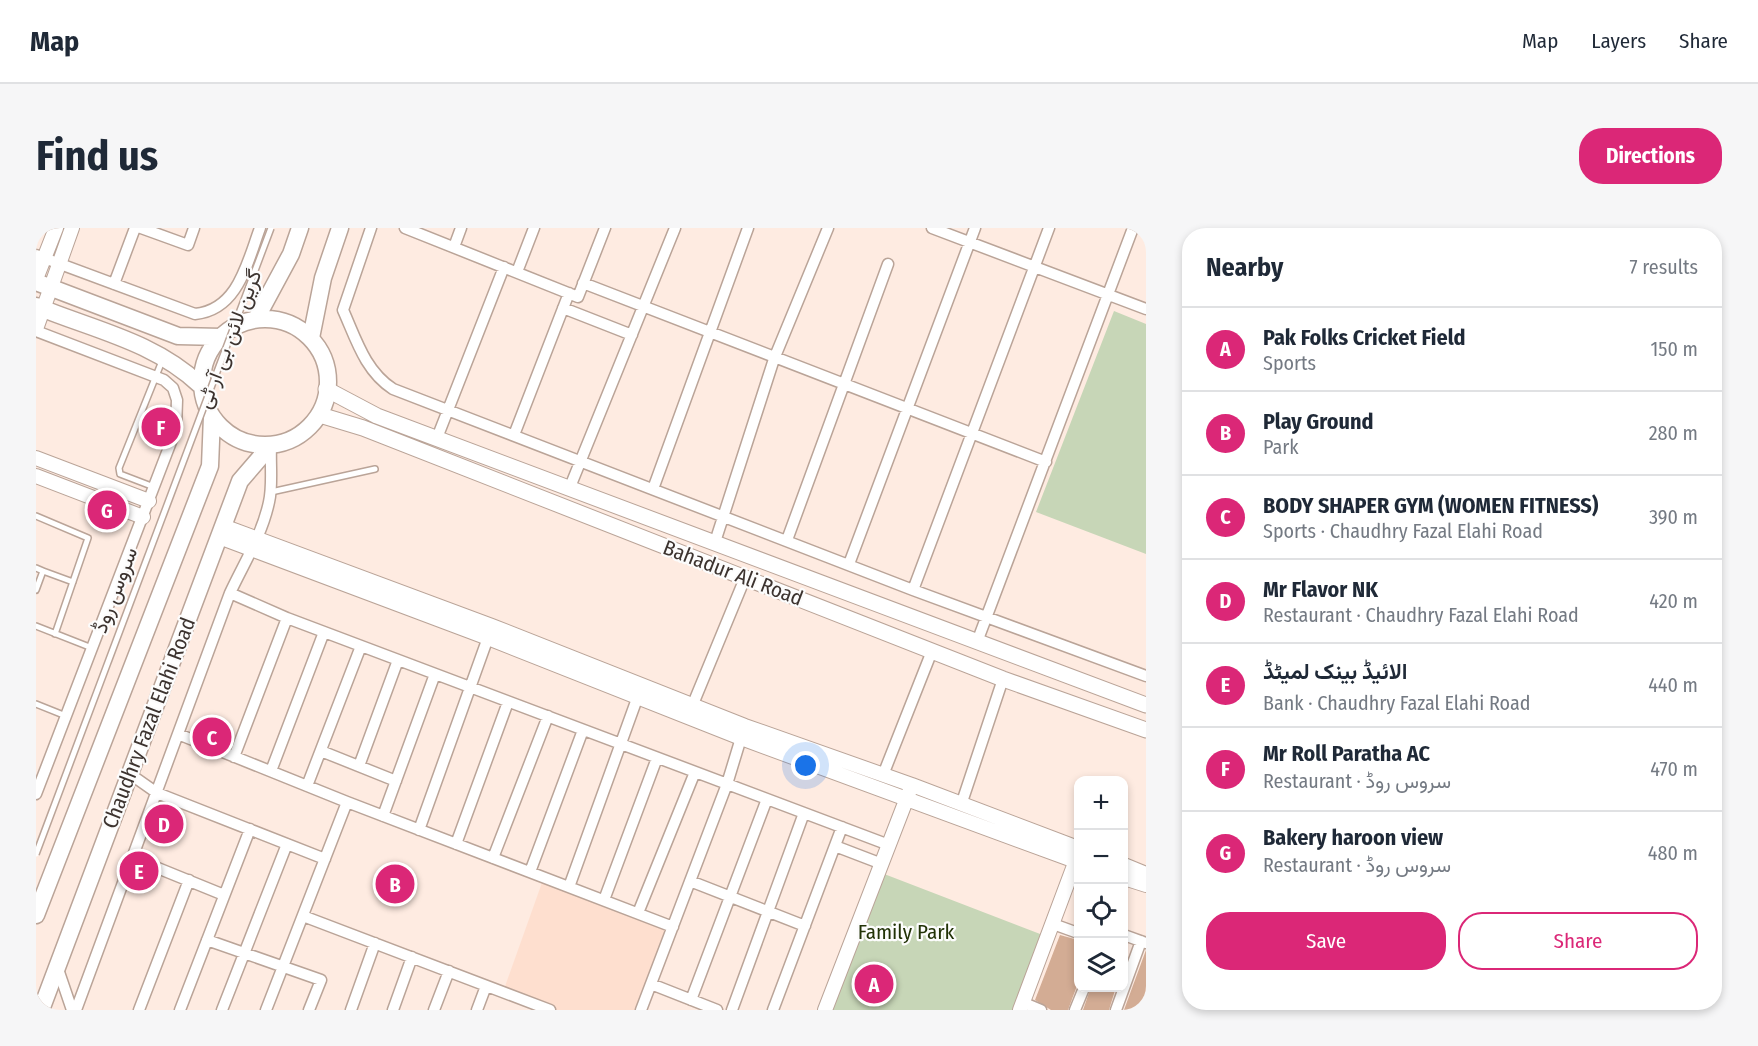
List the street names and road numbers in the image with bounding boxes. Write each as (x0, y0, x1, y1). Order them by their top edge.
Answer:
street label: گرین لائن بی آر ٹی (191, 266, 267, 412)
street label: Bahadur Ali Road (659, 534, 807, 612)
street label: سروس روڈ (87, 543, 143, 637)
street label: Chaudhry Fazal Elahi Road (97, 614, 201, 832)

